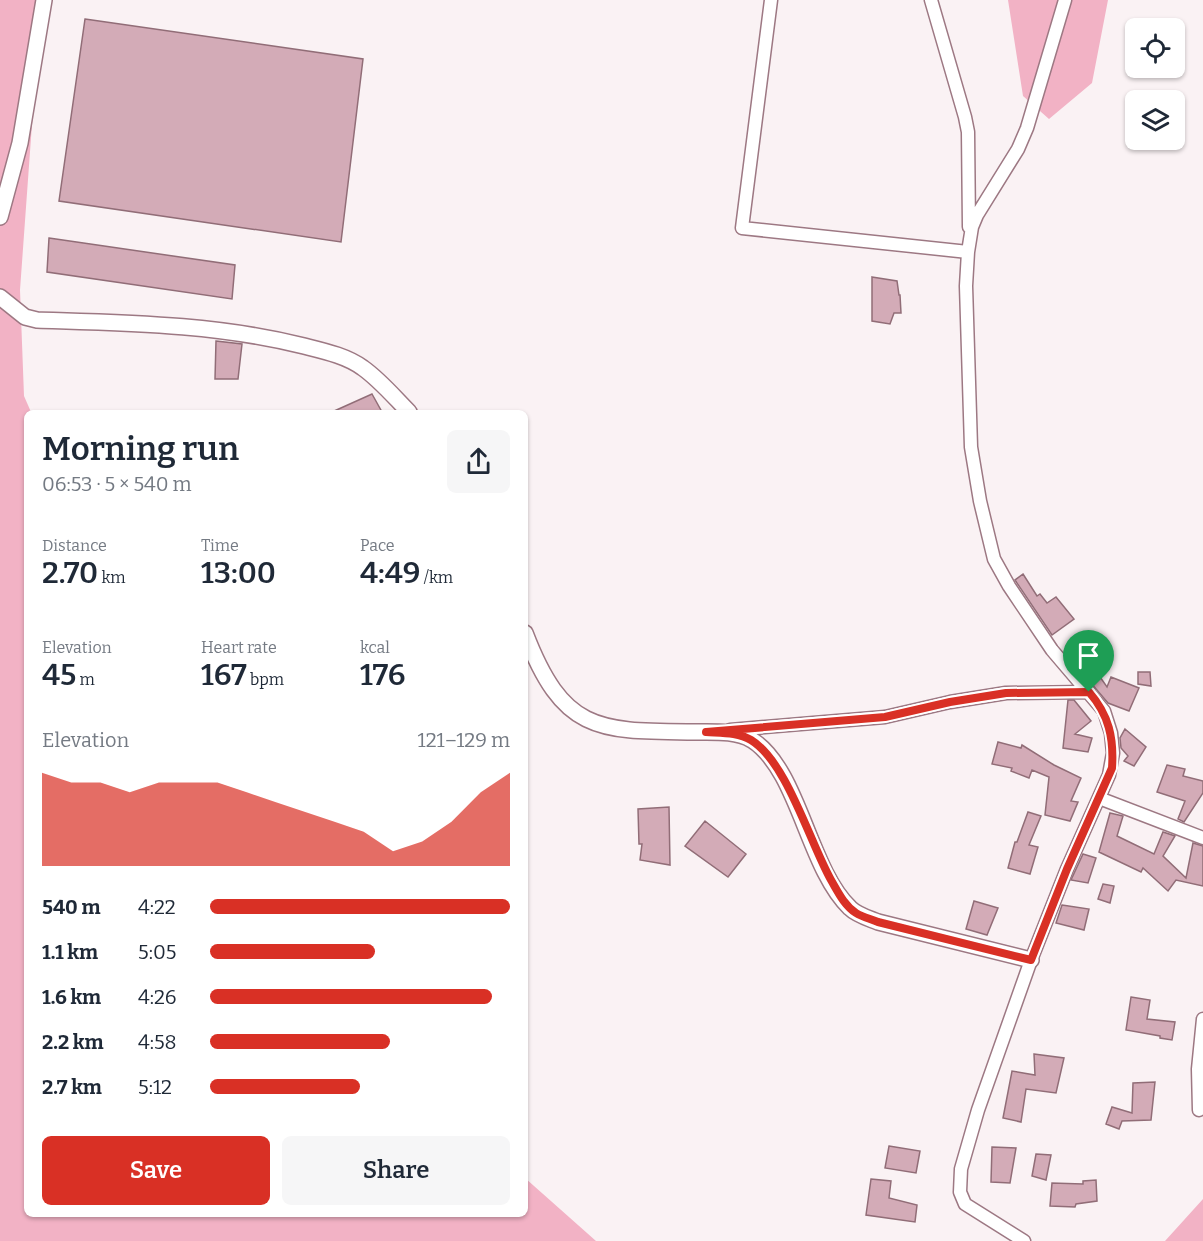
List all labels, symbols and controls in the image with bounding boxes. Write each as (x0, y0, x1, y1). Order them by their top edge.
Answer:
map controls (1125, 18, 1185, 150)
button: locate (1125, 18, 1185, 78)
button: layers (1125, 90, 1185, 150)
text: Morning run (42, 429, 239, 469)
button: share (447, 430, 510, 493)
text: 06:53 · 5 × 540 m (42, 472, 192, 496)
text: Distance (42, 536, 107, 555)
text: Time (201, 536, 239, 555)
text: Pace (360, 536, 395, 555)
text: 2.70 (42, 555, 98, 591)
text: 13:00 (201, 555, 276, 591)
text: 4:49 (360, 555, 421, 591)
text: km (98, 568, 125, 587)
text: /km (421, 568, 453, 587)
pin (1063, 630, 1114, 692)
text: Elevation (42, 638, 112, 657)
text: Heart rate (201, 638, 277, 657)
text: kcal (360, 638, 390, 657)
icon: arrive (1072, 639, 1105, 672)
text: 45 (42, 657, 76, 693)
text: 167 (201, 657, 247, 693)
text: 176 (360, 657, 406, 693)
text: m (76, 670, 95, 689)
text: bpm (247, 670, 284, 689)
text: Elevation (42, 728, 129, 752)
text: 121–129 m (418, 728, 510, 752)
text: 540 m (42, 895, 101, 919)
text: 4:22 (138, 895, 176, 919)
text: 1.1 km (42, 940, 98, 964)
text: 5:05 (138, 940, 176, 964)
text: 1.6 km (42, 985, 101, 1009)
text: 4:26 (138, 985, 177, 1009)
text: 2.2 km (42, 1030, 104, 1054)
text: 4:58 (138, 1030, 177, 1054)
text: 2.7 km (42, 1075, 102, 1099)
text: 5:12 (138, 1075, 172, 1099)
button: Save (42, 1136, 270, 1205)
button: Share (282, 1136, 510, 1205)

